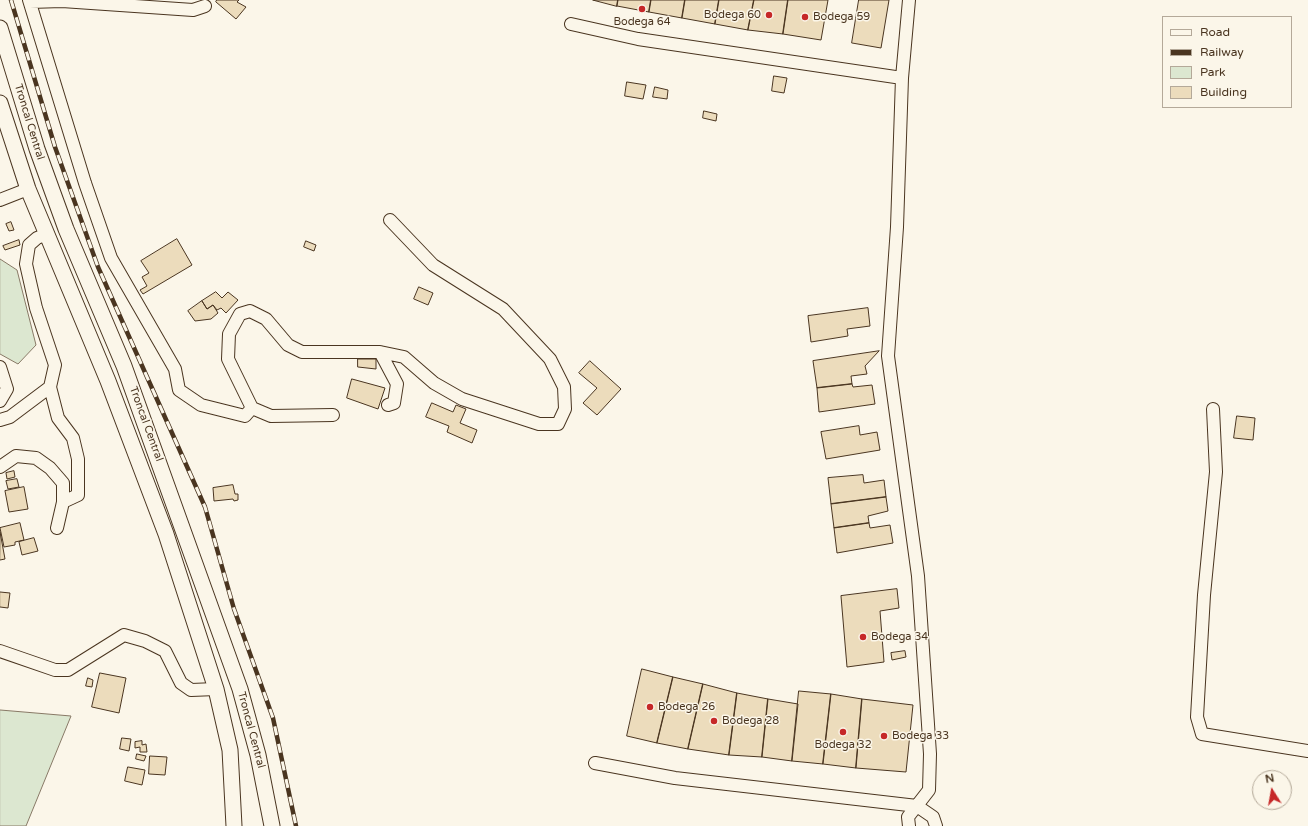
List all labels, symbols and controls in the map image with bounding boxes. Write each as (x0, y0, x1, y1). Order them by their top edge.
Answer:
marker: Bodega 64 (637, 4, 647, 14)
place label: Bodega 60 (704, 8, 761, 22)
marker: Bodega 60 (764, 10, 774, 20)
place label: Bodega 59 (813, 10, 870, 24)
marker: Bodega 59 (800, 12, 810, 22)
place label: Bodega 64 (613, 15, 671, 29)
legend (1162, 16, 1292, 108)
text: Road (1200, 25, 1230, 39)
text: Railway (1200, 45, 1244, 59)
text: Park (1200, 65, 1226, 79)
street label: Troncal Central (11, 82, 47, 162)
text: Building (1200, 85, 1247, 99)
street label: Troncal Central (126, 385, 166, 463)
place label: Bodega 34 (871, 630, 928, 644)
marker: Bodega 34 (858, 632, 868, 642)
street label: Troncal Central (234, 690, 268, 770)
place label: Bodega 26 (658, 700, 715, 714)
marker: Bodega 26 (645, 702, 655, 712)
place label: Bodega 28 (722, 714, 779, 728)
marker: Bodega 28 (709, 716, 719, 726)
marker: Bodega 32 (838, 727, 848, 737)
place label: Bodega 33 (892, 729, 949, 743)
marker: Bodega 33 (879, 731, 889, 741)
place label: Bodega 32 (814, 738, 872, 752)
north arrow (1252, 770, 1292, 810)
text: N (1264, 771, 1275, 786)

